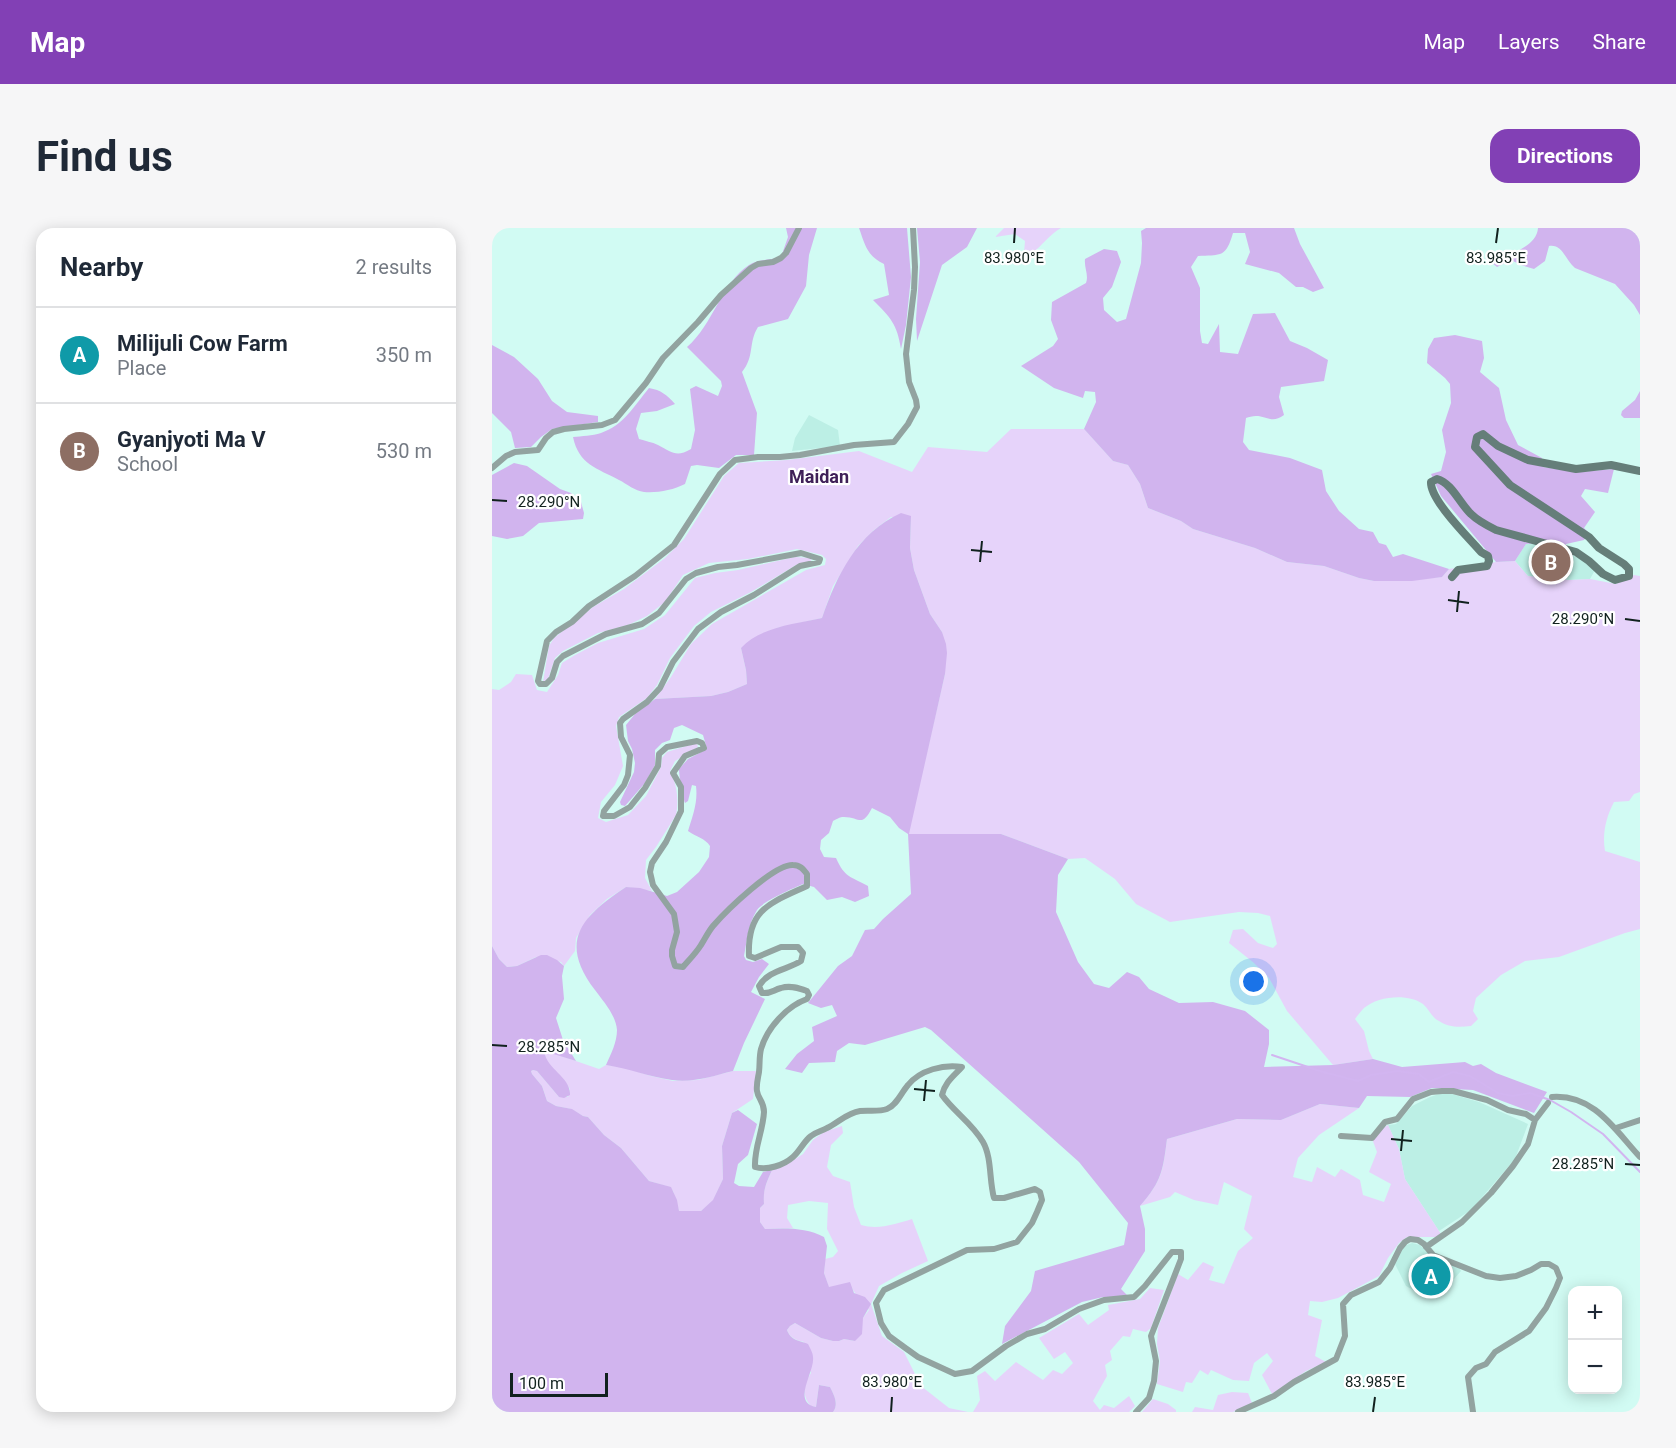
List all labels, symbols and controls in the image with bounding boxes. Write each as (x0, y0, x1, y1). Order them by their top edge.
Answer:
text: Map (30, 26, 85, 59)
text: Map (1423, 30, 1465, 54)
text: Layers (1498, 30, 1559, 54)
text: Share (1592, 30, 1646, 54)
button: Directions (1490, 129, 1640, 183)
text: Find us (36, 132, 173, 181)
text: 83.980°E (984, 249, 1045, 267)
text: 83.985°E (1466, 249, 1527, 267)
text: Nearby (60, 252, 143, 282)
text: 2 results (356, 255, 432, 279)
text: Milijuli Cow Farm (117, 331, 288, 356)
text: A (73, 343, 86, 367)
text: 350 m (376, 343, 432, 367)
text: Place (117, 356, 166, 380)
text: Gyanjyoti Ma V (117, 427, 266, 452)
text: B (73, 439, 86, 463)
text: 530 m (376, 439, 432, 463)
text: School (117, 452, 178, 476)
district label: Maidan (789, 466, 849, 487)
text: 28.290°N (518, 493, 580, 511)
pin: B (1532, 540, 1570, 584)
text: 28.290°N (1552, 610, 1614, 628)
your location (1239, 967, 1268, 996)
text: 28.285°N (518, 1038, 580, 1056)
text: 28.285°N (1552, 1155, 1614, 1173)
pin: A (1412, 1254, 1450, 1298)
map controls (1568, 1286, 1622, 1394)
button: + (1568, 1286, 1622, 1340)
button: − (1568, 1340, 1622, 1394)
scale bar (510, 1370, 608, 1398)
text: 83.980°E (862, 1373, 923, 1391)
text: 83.985°E (1345, 1373, 1406, 1391)
text: 100 m (519, 1374, 564, 1393)

